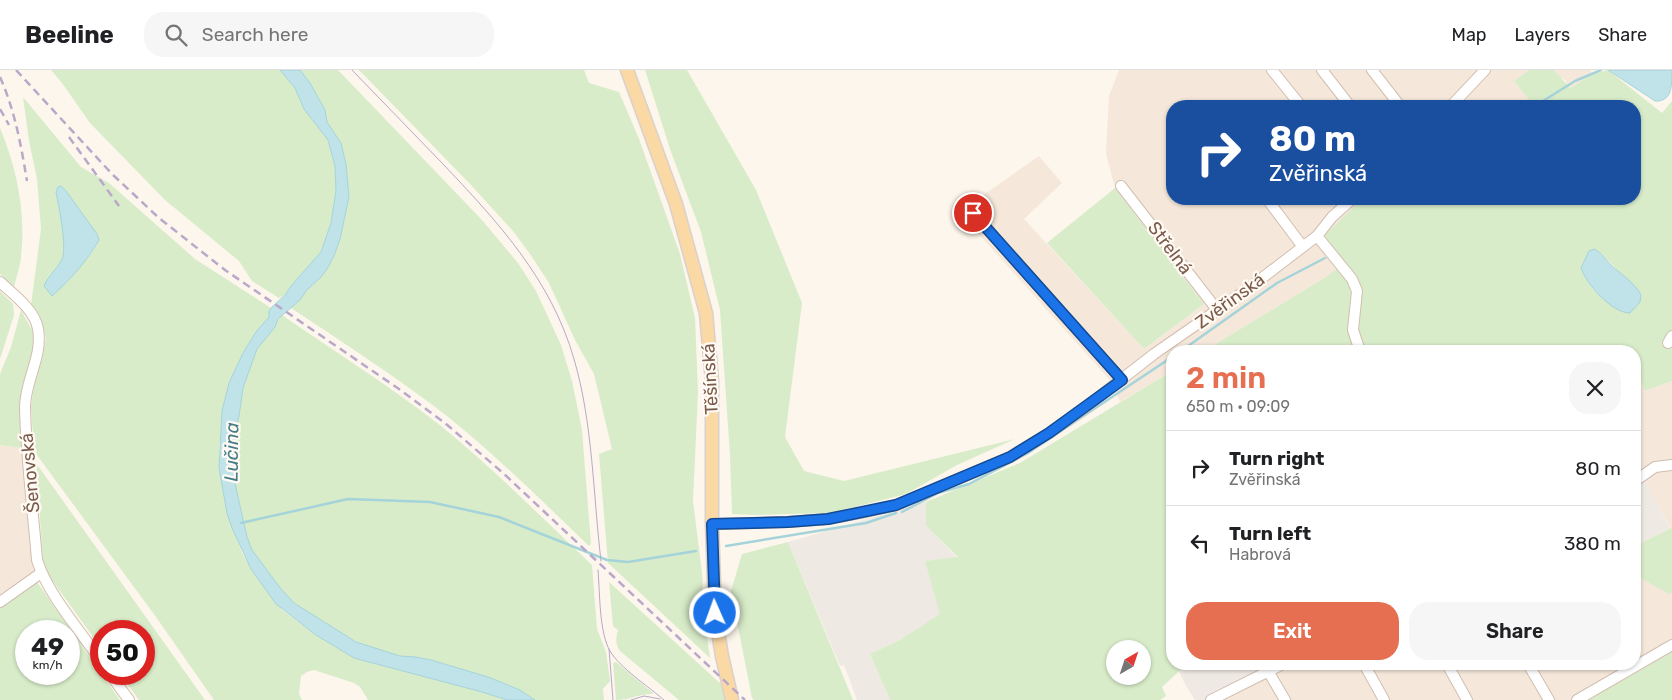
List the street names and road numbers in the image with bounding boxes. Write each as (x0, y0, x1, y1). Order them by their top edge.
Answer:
street label: Střelná (1143, 217, 1197, 279)
street label: Zvěřinská (1191, 268, 1269, 334)
street label: Těšínská (697, 343, 723, 415)
street label: Šenovská (16, 432, 44, 514)

